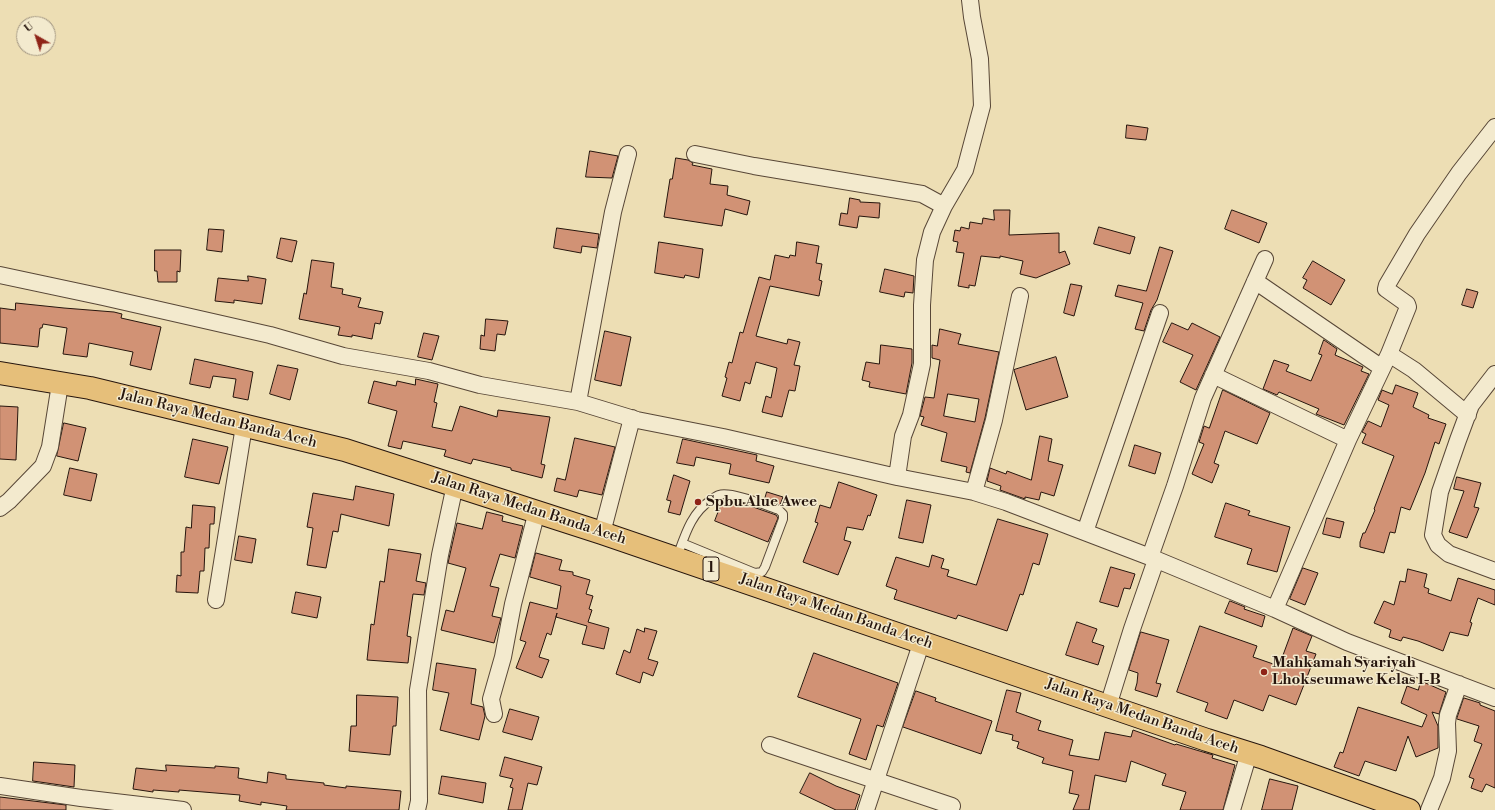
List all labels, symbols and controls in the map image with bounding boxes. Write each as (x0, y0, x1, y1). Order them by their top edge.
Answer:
north arrow (16, 16, 56, 56)
text: U (21, 19, 37, 36)
street label: Jalan Raya Medan Banda Aceh (117, 386, 319, 452)
street label: Jalan Raya Medan Banda Aceh (430, 469, 628, 549)
place label: Spbu Alue Awee (706, 493, 817, 511)
marker: Spbu Alue Awee (693, 497, 703, 507)
road number: 1 (703, 557, 719, 581)
street label: Jalan Raya Medan Banda Aceh (737, 570, 935, 654)
place label: Mahkamah Syariyah Lhokseumawe Kelas I-B (1272, 654, 1441, 689)
marker: Mahkamah Syariyah Lhokseumawe Kelas I-B (1259, 667, 1269, 677)
street label: Jalan Raya Medan Banda Aceh (1043, 675, 1241, 759)

